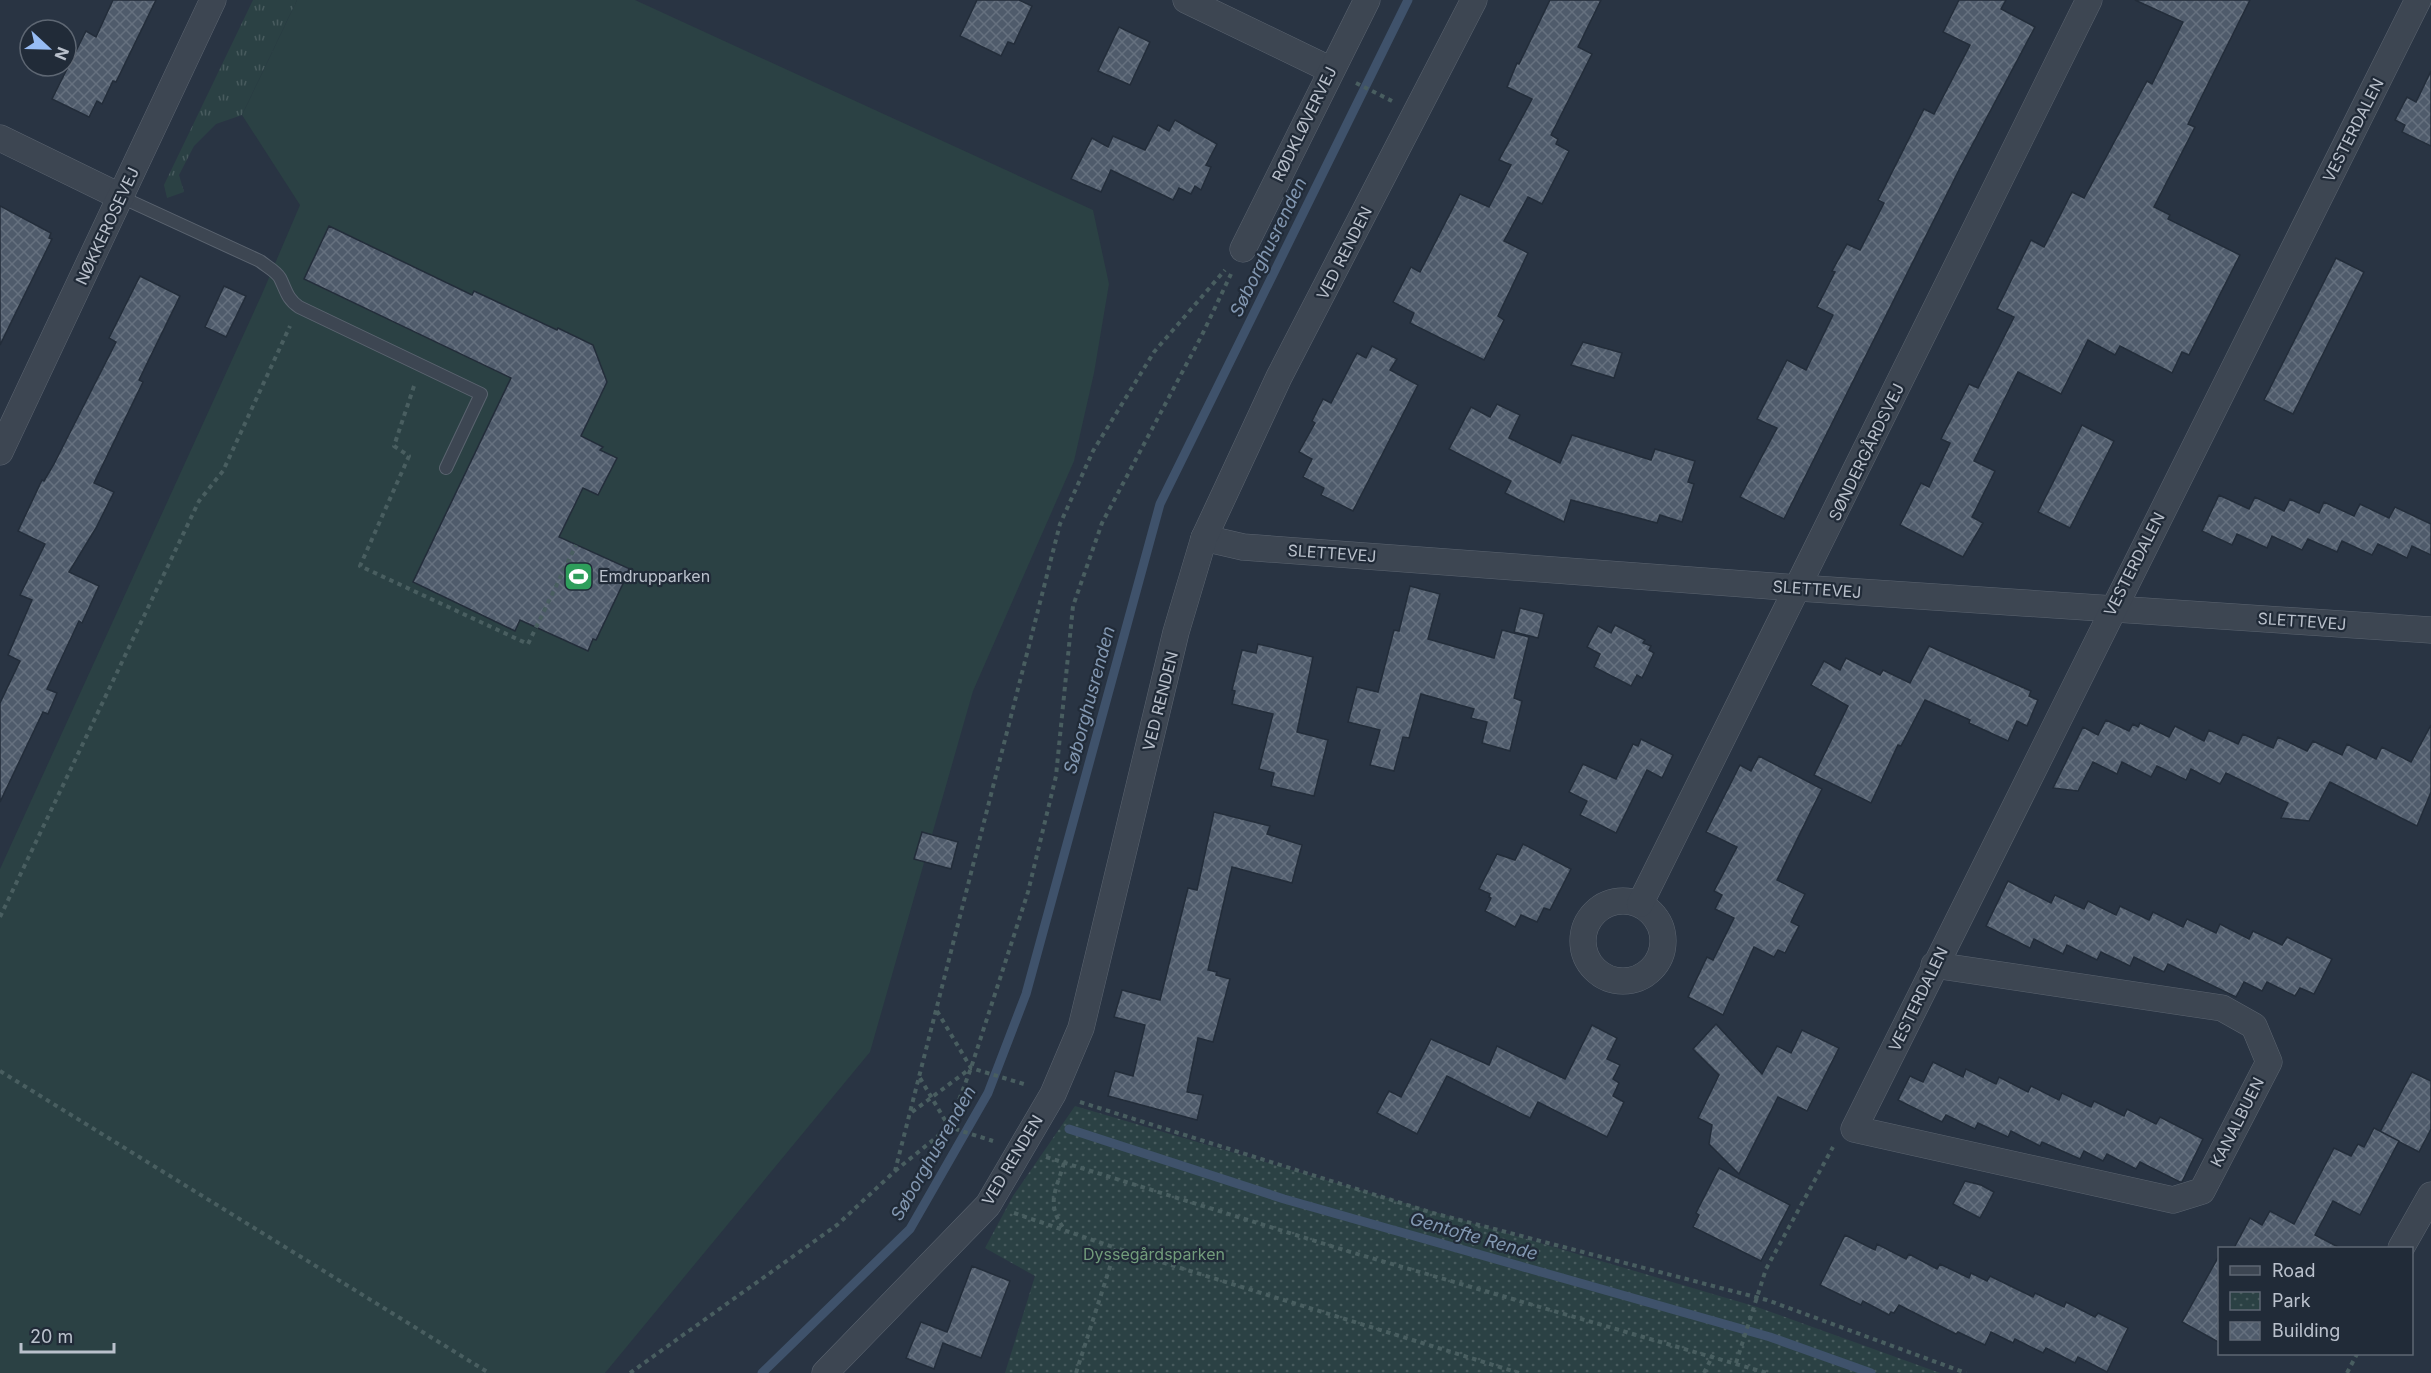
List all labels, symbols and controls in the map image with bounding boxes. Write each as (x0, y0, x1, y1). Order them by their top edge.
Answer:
north arrow (18, 18, 78, 78)
text: N (50, 44, 73, 63)
street label: RØDKLØVERVEJ (1267, 63, 1341, 185)
street label: VESTERDALEN (2318, 75, 2388, 185)
street label: NØKKEROSEVEJ (71, 164, 143, 288)
water label: Søborghusrenden (1225, 174, 1311, 320)
street label: VED RENDEN (1312, 203, 1376, 303)
street label: SØNDERGÅRDSVEJ (1824, 380, 1908, 524)
street label: VESTERDALEN (2099, 509, 2169, 619)
street label: SLETTEVEJ (1287, 540, 1377, 566)
sports icon: Emdrupparken (562, 560, 594, 592)
place label: Emdrupparken (599, 566, 710, 586)
street label: SLETTEVEJ (1772, 576, 1862, 602)
street label: SLETTEVEJ (2257, 608, 2347, 634)
water label: Søborghusrenden (1059, 624, 1119, 776)
street label: VED RENDEN (1138, 649, 1182, 753)
street label: VESTERDALEN (1884, 943, 1952, 1055)
street label: KANALBUEN (2206, 1074, 2268, 1170)
water label: Søborghusrenden (886, 1082, 980, 1224)
street label: VED RENDEN (977, 1111, 1047, 1209)
water label: Gentofte Rende (1408, 1208, 1540, 1264)
park label: Dyssegårdsparken (1083, 1244, 1225, 1264)
legend (2218, 1247, 2413, 1355)
text: Road (2272, 1260, 2315, 1281)
text: Park (2272, 1290, 2311, 1311)
scale bar (21, 1316, 114, 1354)
text: Building (2272, 1320, 2340, 1341)
text: 20 m (30, 1326, 73, 1347)

